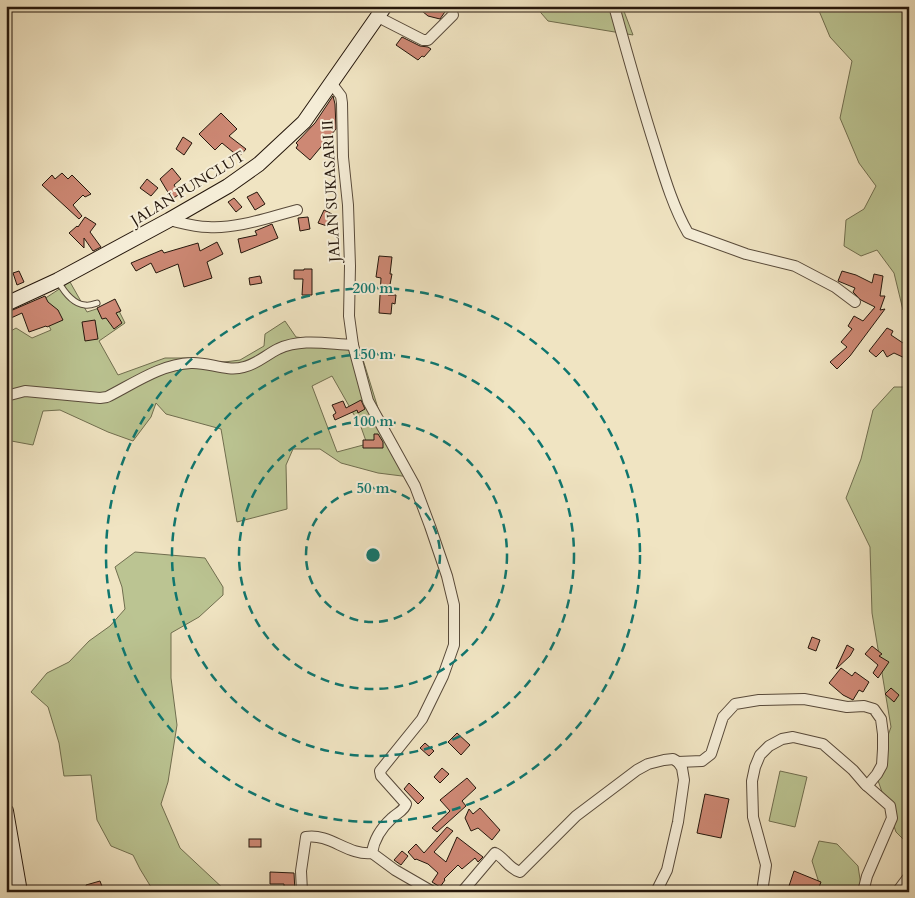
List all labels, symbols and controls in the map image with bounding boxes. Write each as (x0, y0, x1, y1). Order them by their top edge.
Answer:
street label: JALAN SUKASARI II (317, 120, 345, 264)
street label: JALAN PUNCLUT (125, 146, 249, 231)
text: 200 m (353, 278, 394, 298)
text: 150 m (353, 344, 394, 364)
text: 100 m (353, 411, 394, 431)
text: 50 m (356, 478, 390, 498)
centre of rings (364, 546, 382, 564)

